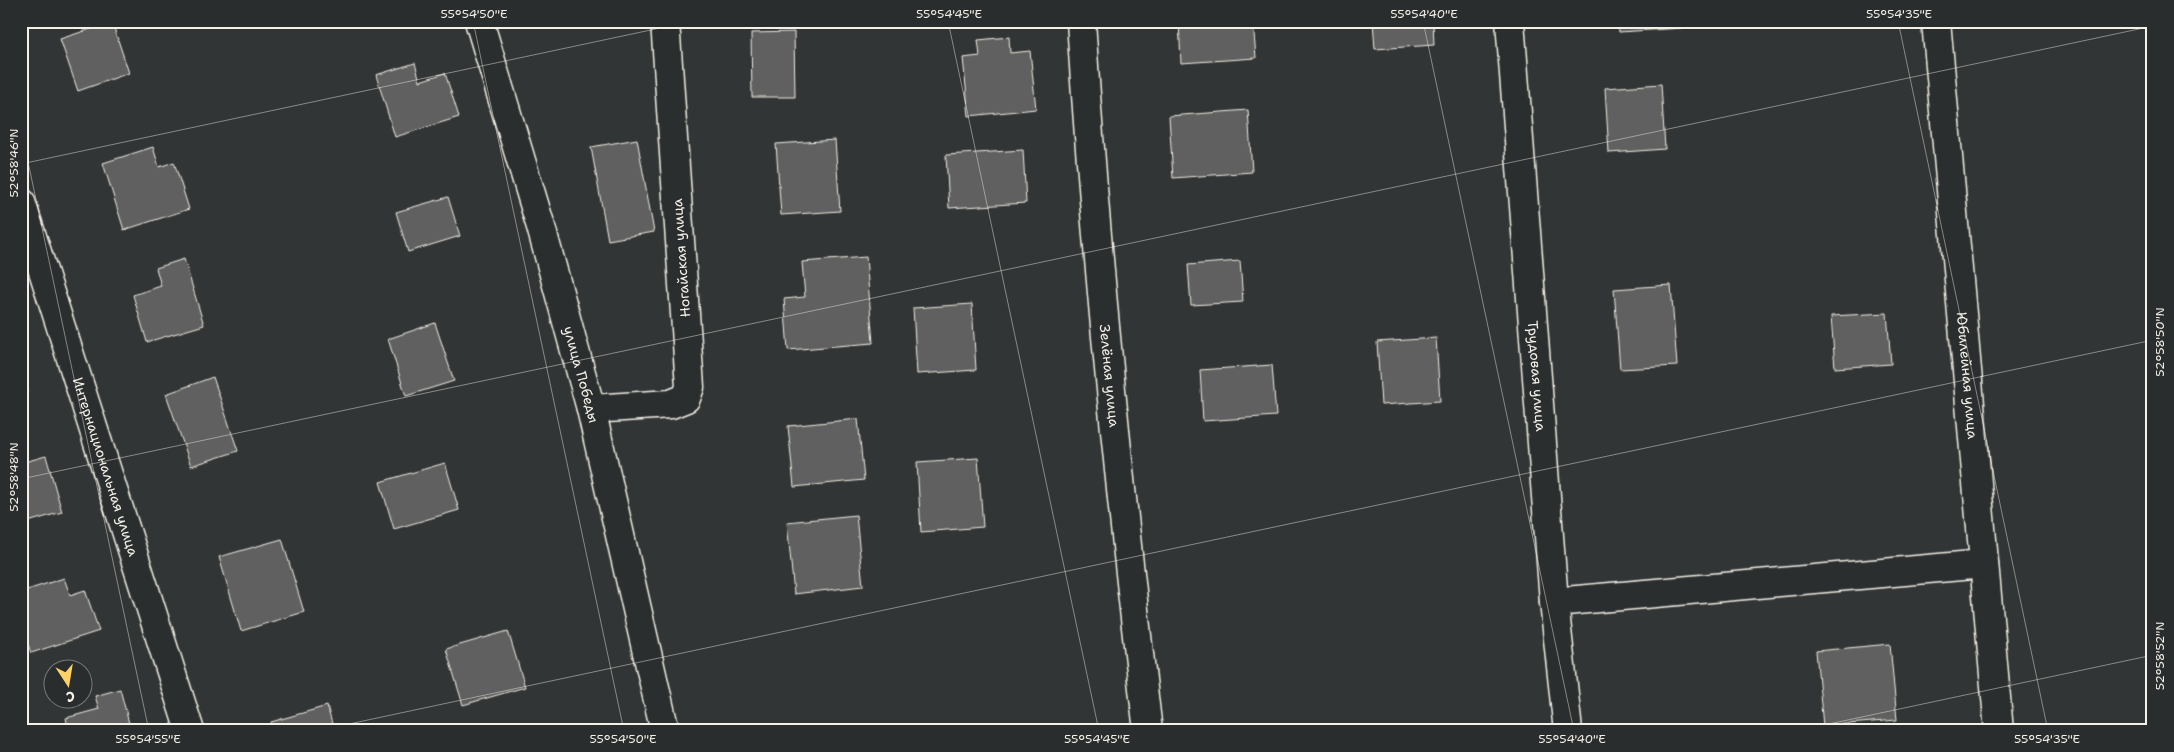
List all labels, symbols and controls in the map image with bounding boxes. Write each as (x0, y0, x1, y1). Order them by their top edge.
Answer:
text: 55°54'50"E (441, 6, 507, 22)
text: 55°54'45"E (916, 6, 982, 22)
text: 55°54'40"E (1390, 6, 1458, 22)
text: 55°54'35"E (1866, 6, 1932, 22)
text: 52°58'46"N (6, 129, 22, 197)
street label: Ногайская улица (668, 198, 694, 318)
text: 52°58'50"N (2152, 307, 2168, 377)
street label: Юбилейная улица (1953, 311, 1982, 440)
street label: Трудовая улица (1524, 320, 1550, 432)
street label: улица Победы (560, 324, 603, 425)
street label: Зелёная улица (1096, 324, 1124, 428)
street label: Интернациональная улица (69, 375, 143, 559)
text: 52°58'48"N (6, 442, 22, 512)
text: 52°58'52"N (2152, 622, 2168, 690)
north arrow (42, 660, 92, 710)
text: С (65, 687, 77, 706)
text: 55°54'55"E (115, 731, 181, 747)
text: 55°54'50"E (590, 731, 656, 747)
text: 55°54'45"E (1064, 731, 1130, 747)
text: 55°54'40"E (1538, 731, 1606, 747)
text: 55°54'35"E (2014, 731, 2080, 747)

